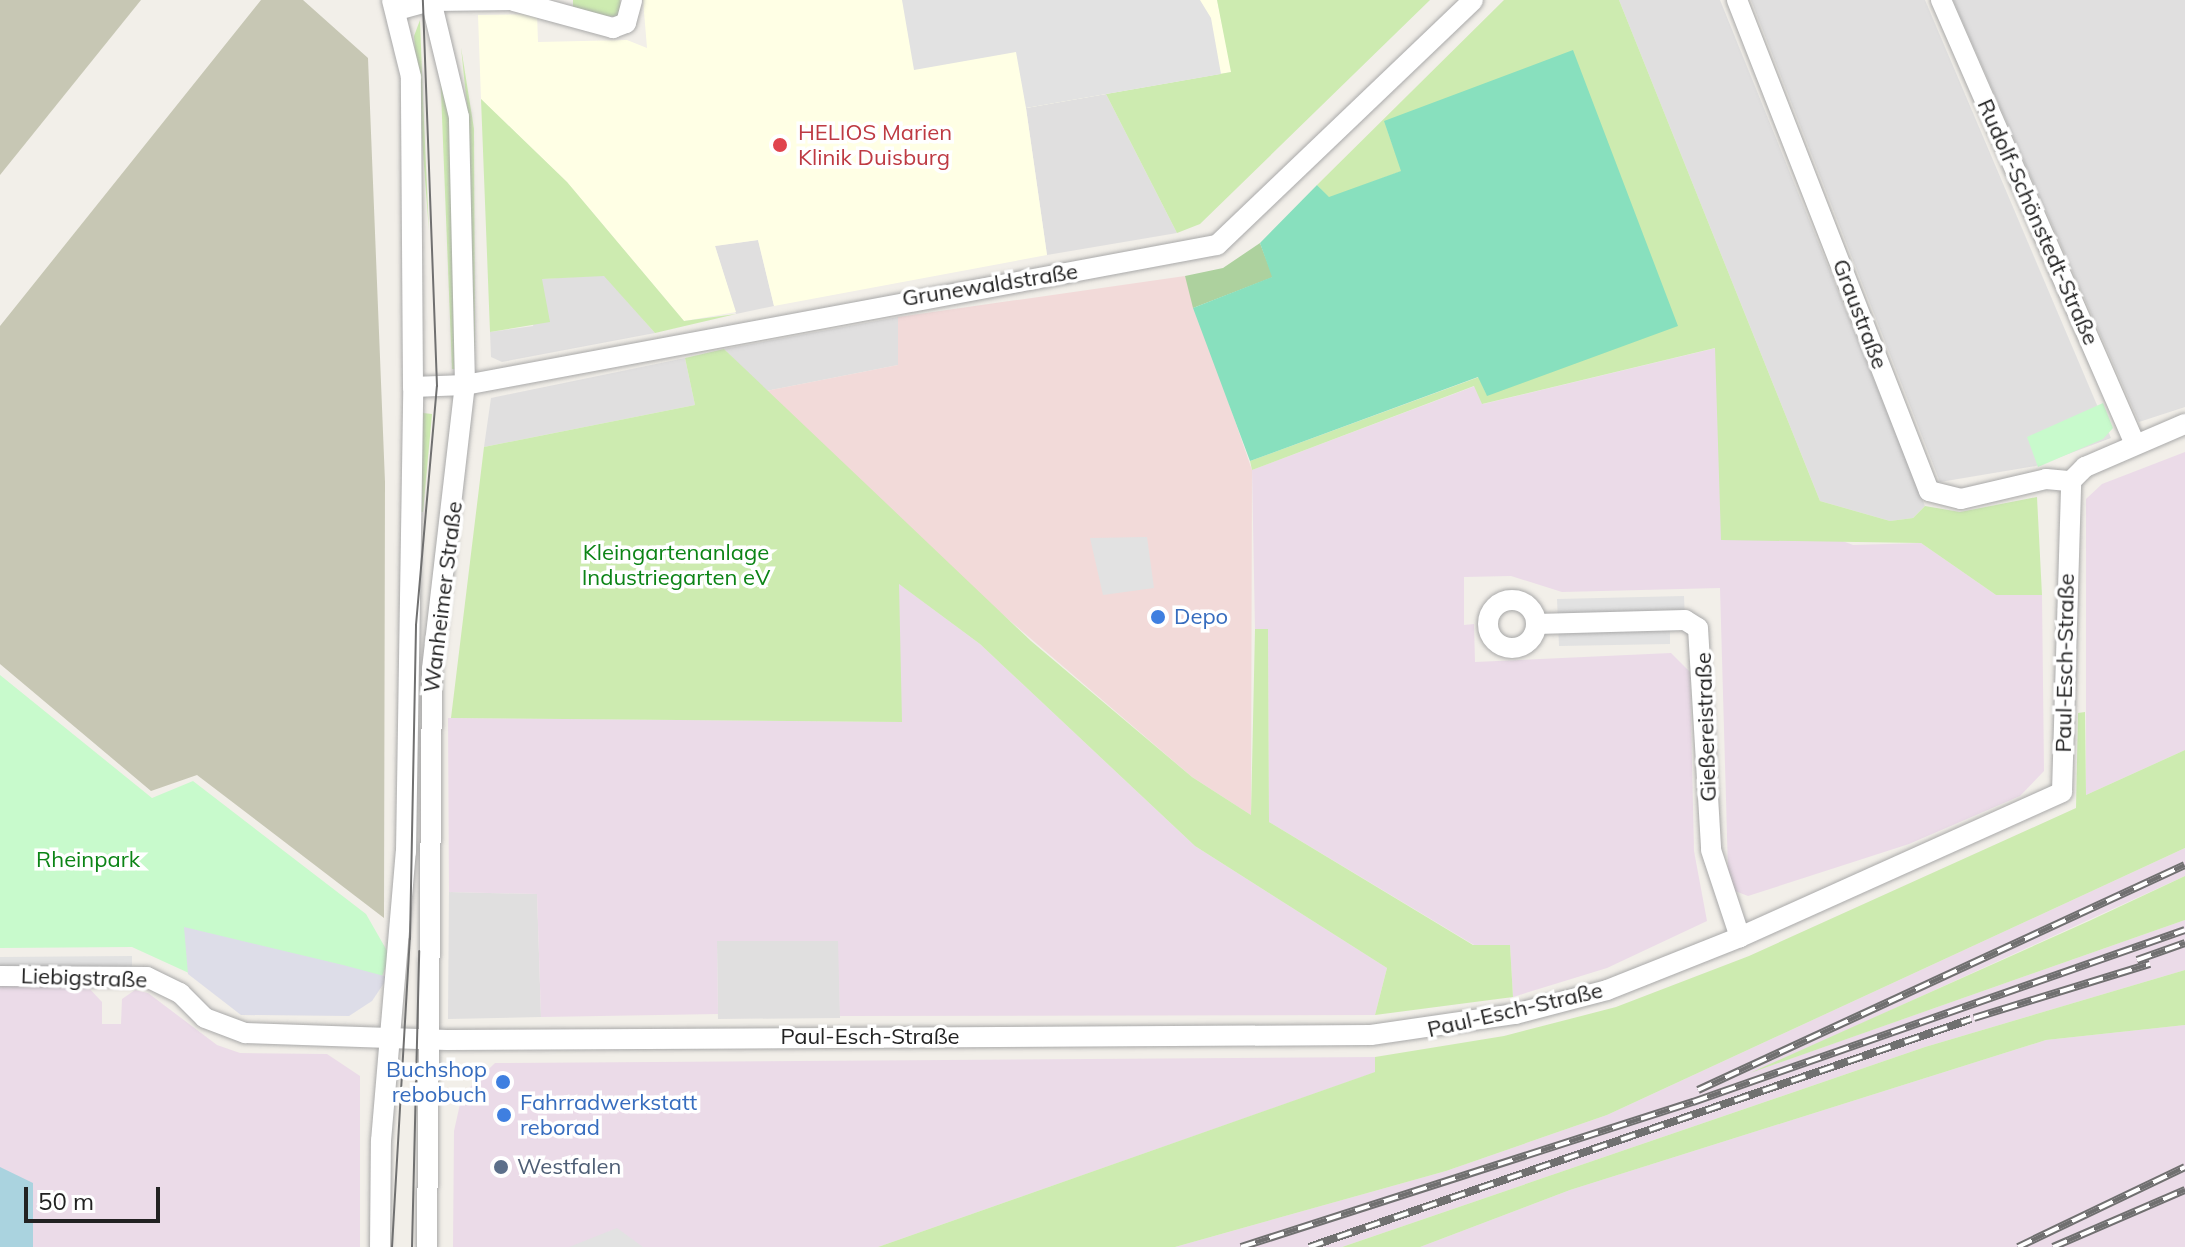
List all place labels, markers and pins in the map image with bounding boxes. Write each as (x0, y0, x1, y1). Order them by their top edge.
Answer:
place label: HELIOS Marien Klinik Duisburg (798, 119, 952, 170)
marker: HELIOS Marien Klinik Duisburg (769, 134, 791, 156)
place label: Depo (1174, 604, 1228, 630)
marker: Depo (1149, 608, 1167, 626)
place label: Buchshop rebobuch (386, 1056, 487, 1108)
marker: Buchshop rebobuch (494, 1073, 512, 1091)
place label: Fahrradwerkstatt reborad (520, 1089, 697, 1140)
marker: Fahrradwerkstatt reborad (495, 1106, 513, 1124)
place label: Westfalen (517, 1154, 621, 1180)
marker: Westfalen (492, 1158, 510, 1176)

